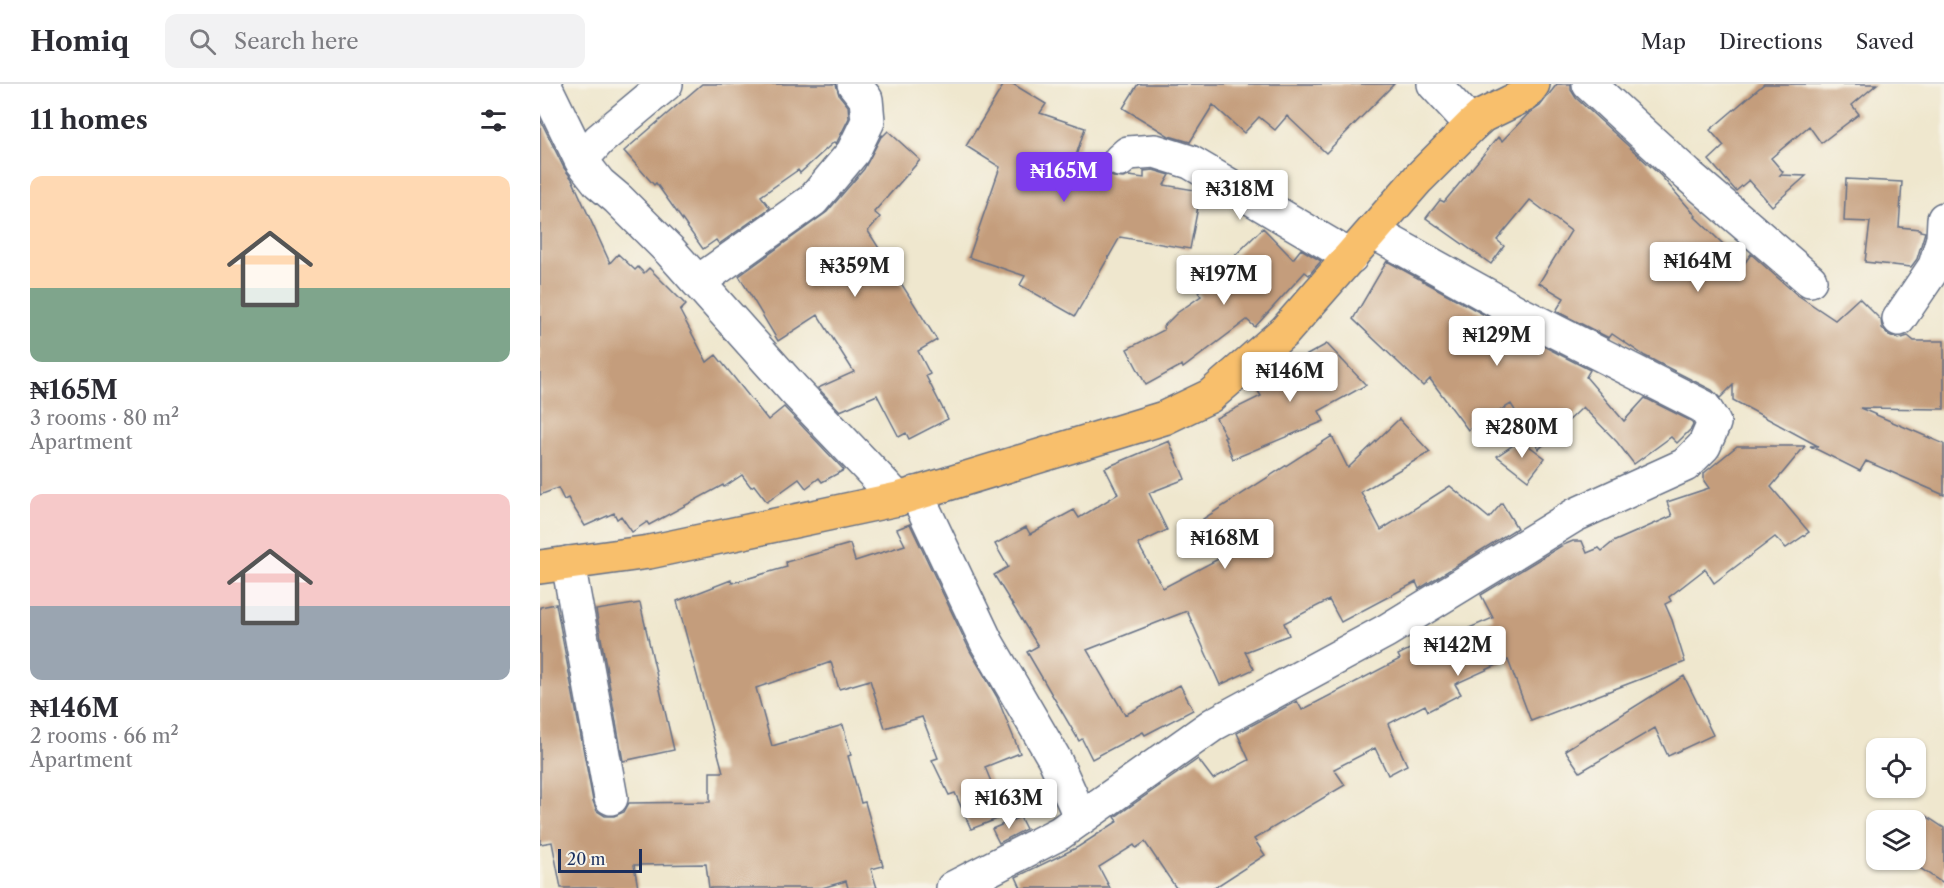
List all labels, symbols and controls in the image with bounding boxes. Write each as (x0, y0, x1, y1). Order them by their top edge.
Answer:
search box (165, 14, 585, 68)
text: Homiq (30, 24, 129, 58)
icon: search (186, 25, 219, 58)
text: Search here (234, 28, 359, 55)
text: Map (1641, 29, 1686, 54)
text: Directions (1719, 29, 1823, 54)
text: Saved (1856, 29, 1914, 54)
text: 11 homes (30, 104, 148, 136)
icon: filters (477, 104, 510, 137)
pin: ₦165M (1022, 152, 1106, 203)
text: ₦165M (1030, 159, 1098, 183)
pin: ₦318M (1198, 170, 1282, 221)
text: ₦318M (1206, 177, 1274, 201)
icon: home (216, 215, 324, 323)
pin: ₦164M (1656, 242, 1740, 293)
pin: ₦359M (813, 247, 897, 298)
text: ₦164M (1664, 249, 1732, 273)
text: ₦359M (820, 254, 890, 278)
pin: ₦197M (1182, 255, 1266, 306)
text: ₦197M (1190, 262, 1258, 286)
pin: ₦129M (1455, 316, 1539, 367)
text: ₦129M (1463, 323, 1531, 347)
pin: ₦146M (1248, 352, 1332, 403)
text: ₦146M (1256, 359, 1324, 383)
text: ₦165M (30, 374, 118, 406)
text: 3 rooms · 80 m² (30, 406, 179, 430)
pin: ₦280M (1480, 408, 1564, 459)
text: ₦280M (1486, 415, 1558, 439)
text: Apartment (30, 430, 133, 454)
pin: ₦168M (1183, 519, 1267, 570)
text: ₦168M (1191, 526, 1259, 550)
icon: home (216, 533, 324, 641)
pin: ₦142M (1416, 626, 1500, 677)
text: ₦142M (1424, 633, 1492, 657)
text: ₦146M (30, 692, 119, 724)
text: 2 rooms · 66 m² (30, 724, 179, 748)
map controls (1866, 738, 1926, 870)
button: locate (1866, 738, 1926, 798)
text: Apartment (30, 748, 133, 772)
pin: ₦163M (967, 779, 1051, 830)
text: ₦163M (975, 786, 1043, 810)
button: layers (1866, 810, 1926, 870)
scale bar (558, 846, 642, 874)
text: 20 m (567, 849, 606, 869)

